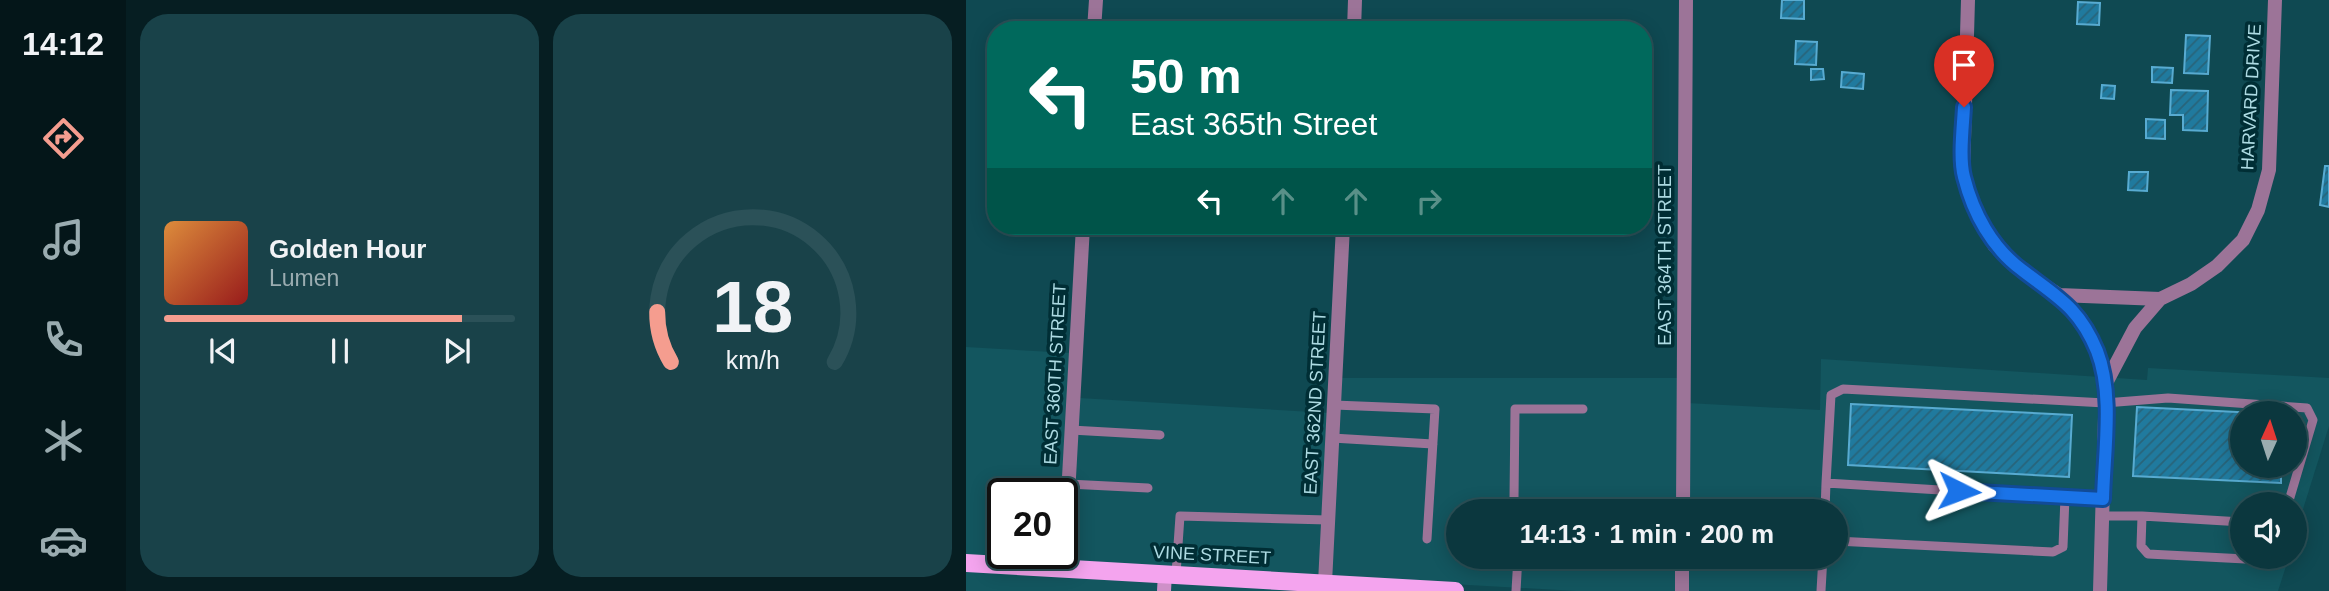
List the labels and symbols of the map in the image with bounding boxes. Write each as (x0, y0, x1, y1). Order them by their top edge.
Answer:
street label: HARVARD DRIVE (2237, 23, 2265, 171)
pin (1934, 35, 1994, 107)
street label: EAST 364TH STREET (1655, 164, 1675, 346)
street label: EAST 360TH STREET (1040, 283, 1070, 465)
street label: EAST 362ND STREET (1300, 311, 1330, 495)
north arrow (2230, 401, 2306, 478)
position arrow (1922, 454, 1996, 528)
speed limit sign: 20 (987, 478, 1078, 569)
street label: VINE STREET (1153, 542, 1271, 568)

